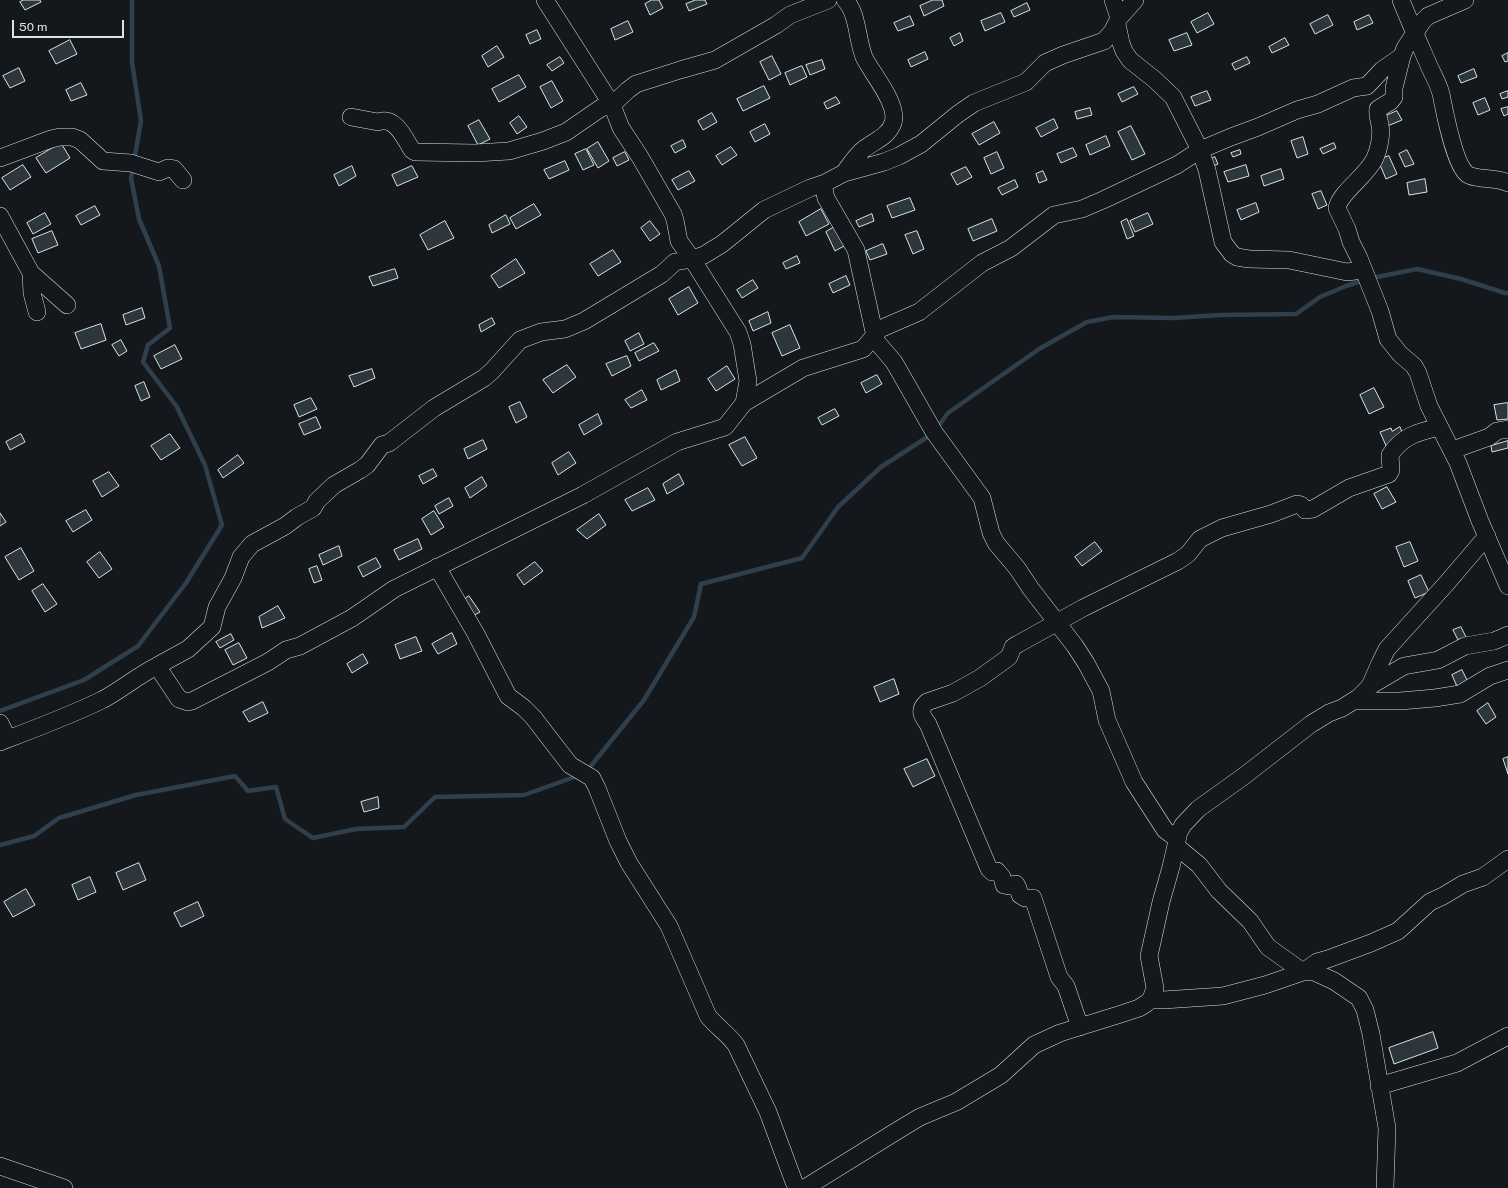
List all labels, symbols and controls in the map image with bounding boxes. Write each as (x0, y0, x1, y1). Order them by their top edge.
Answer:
scale bar (14, 12, 126, 38)
text: 50 m (19, 20, 47, 34)

